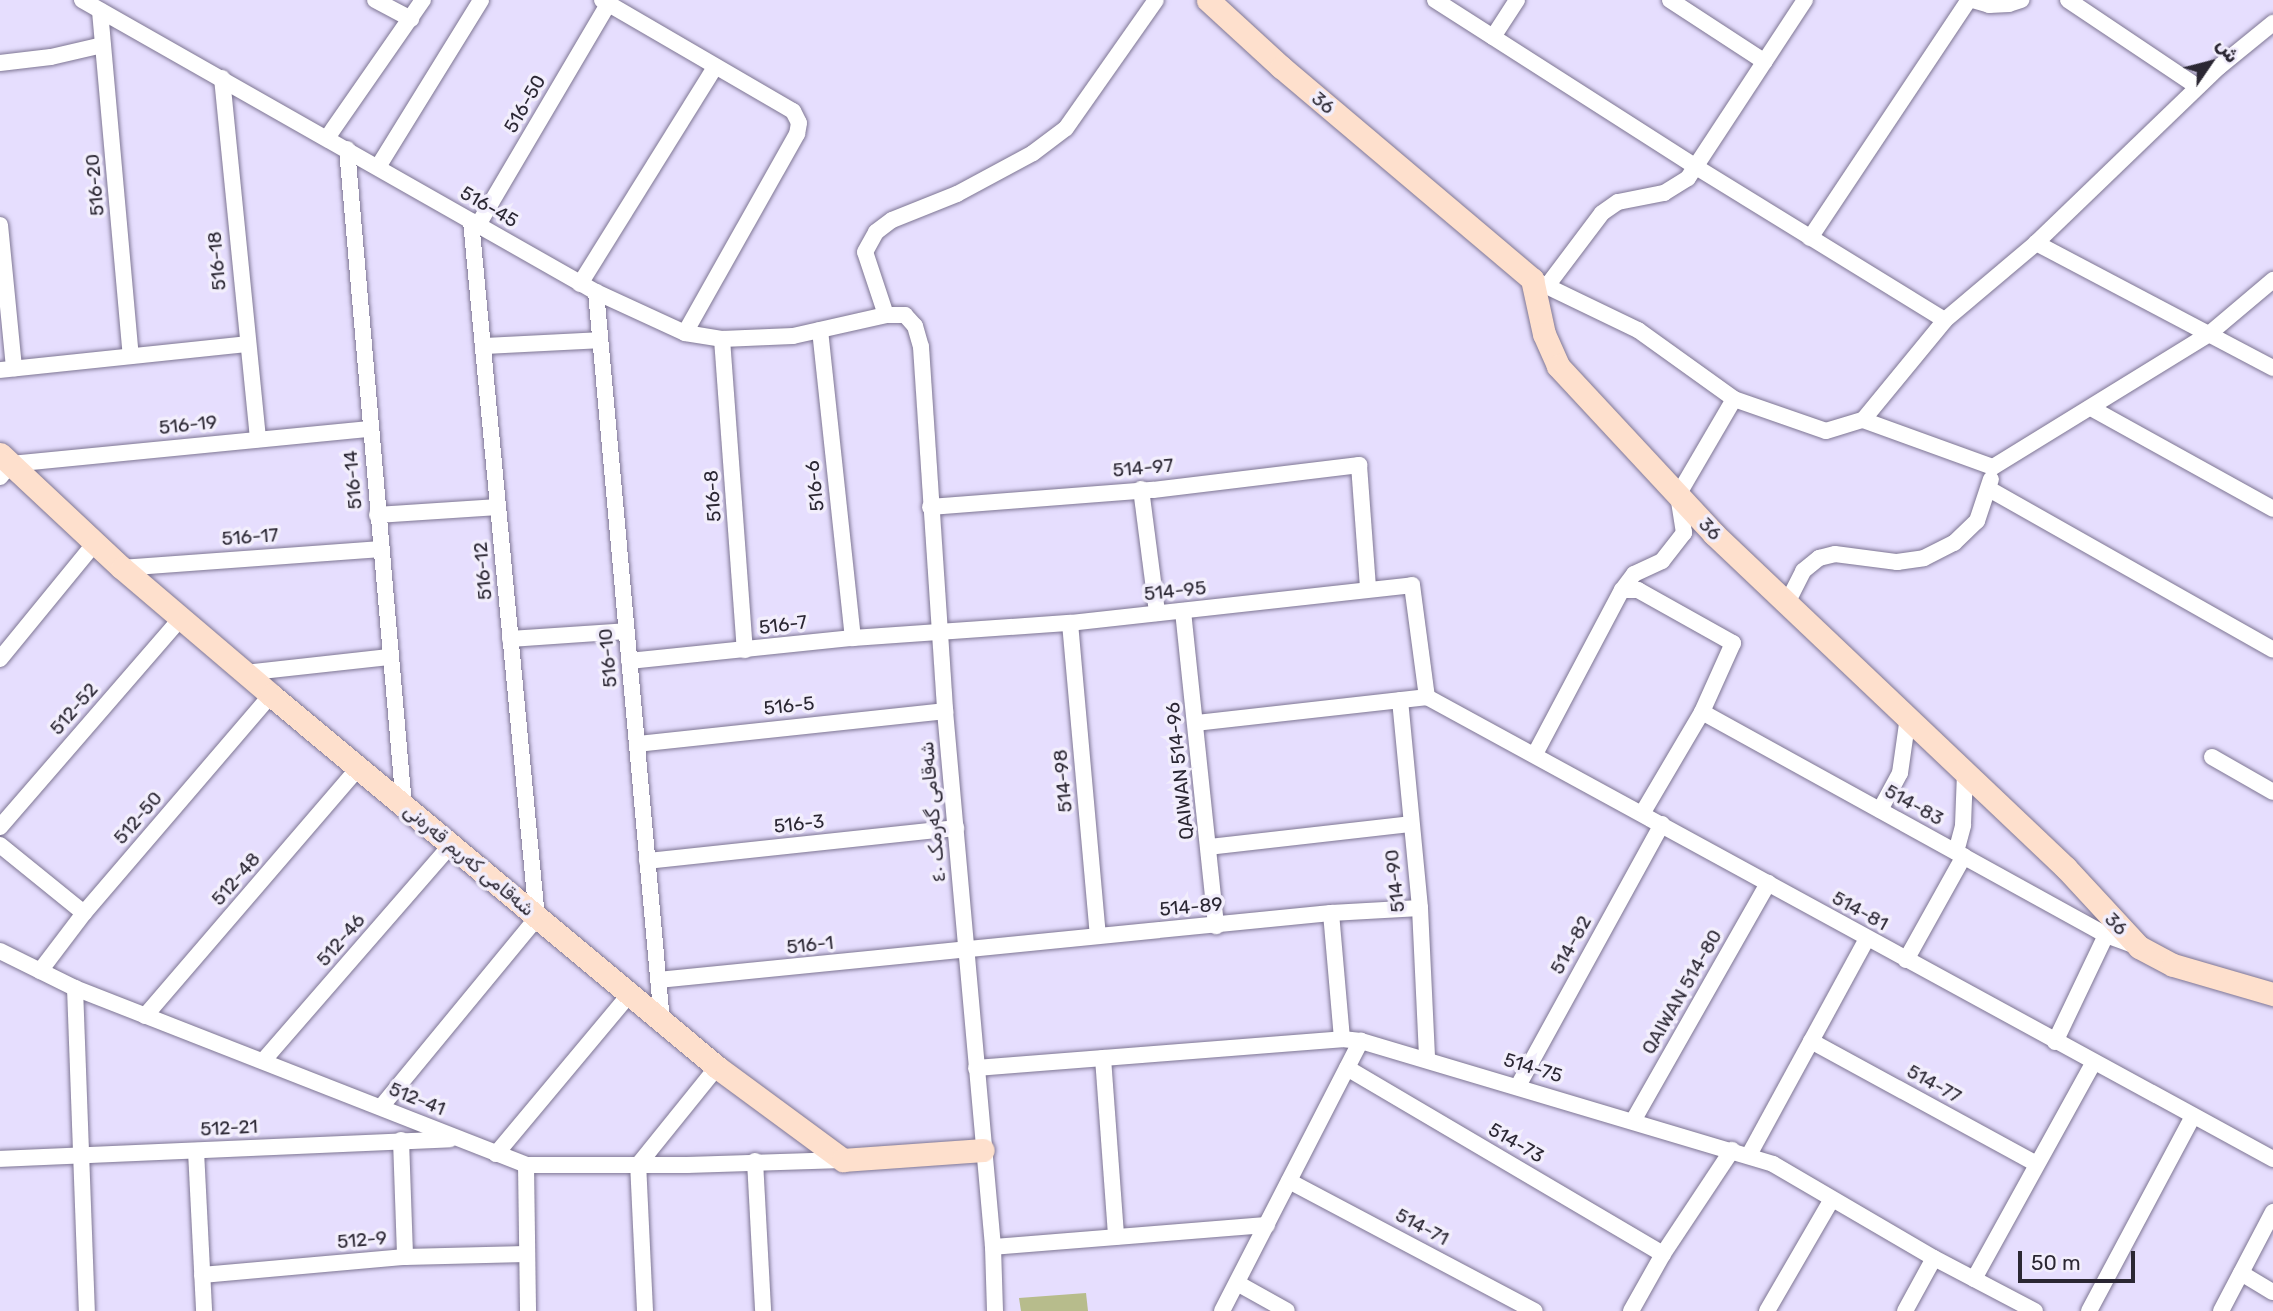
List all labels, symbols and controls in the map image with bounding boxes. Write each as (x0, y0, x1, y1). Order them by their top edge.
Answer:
north arrow (2175, 28, 2245, 98)
text: ش (2211, 34, 2244, 67)
street label: 516-50 (499, 71, 551, 137)
street label: 36 (1307, 87, 1339, 119)
street label: 516-20 (81, 153, 109, 217)
street label: 516-45 (456, 181, 522, 233)
street label: 516-18 (203, 230, 231, 292)
street label: 516-19 (158, 411, 218, 439)
street label: 516-14 (339, 450, 367, 510)
street label: 514-97 (1112, 454, 1174, 482)
street label: 516-6 (801, 459, 829, 513)
street label: 516-8 (700, 469, 726, 523)
street label: 36 (1694, 513, 1726, 545)
street label: 516-17 (221, 524, 279, 550)
street label: 516-12 (469, 541, 497, 601)
street label: 514-95 (1143, 576, 1207, 606)
street label: 516-7 (758, 611, 808, 639)
street label: 516-10 (594, 627, 622, 689)
street label: 512-52 (45, 678, 103, 740)
street label: 516-5 (763, 692, 815, 720)
street label: QAIWAN 514-96 (1161, 701, 1199, 841)
street label: شەقامی گەرمک ٤٠ (915, 740, 951, 884)
street label: 514-98 (1049, 749, 1077, 813)
street label: 514-83 (1881, 780, 1947, 830)
street label: 512-50 (109, 787, 167, 849)
street label: شەقامی کەریم قەرەنی (399, 799, 539, 921)
street label: 516-3 (773, 810, 825, 838)
street label: 512-48 (207, 848, 265, 910)
street label: 514-90 (1380, 848, 1410, 914)
street label: 514-81 (1828, 886, 1892, 936)
street label: 514-89 (1158, 893, 1224, 921)
street label: 36 (2100, 908, 2132, 940)
street label: 512-46 (312, 909, 370, 971)
street label: 514-82 (1546, 912, 1596, 978)
street label: QAIWAN 514-80 (1637, 926, 1727, 1058)
street label: 516-1 (785, 931, 835, 959)
street label: 514-75 (1501, 1048, 1565, 1088)
street label: 514-77 (1903, 1060, 1965, 1108)
street label: 512-41 (386, 1077, 448, 1121)
street label: 512-21 (200, 1115, 258, 1141)
street label: 514-73 (1484, 1118, 1548, 1168)
street label: 514-71 (1392, 1204, 1452, 1250)
street label: 512-9 (336, 1226, 388, 1254)
scale bar (2021, 1238, 2138, 1282)
text: 50 m (2031, 1250, 2081, 1275)

